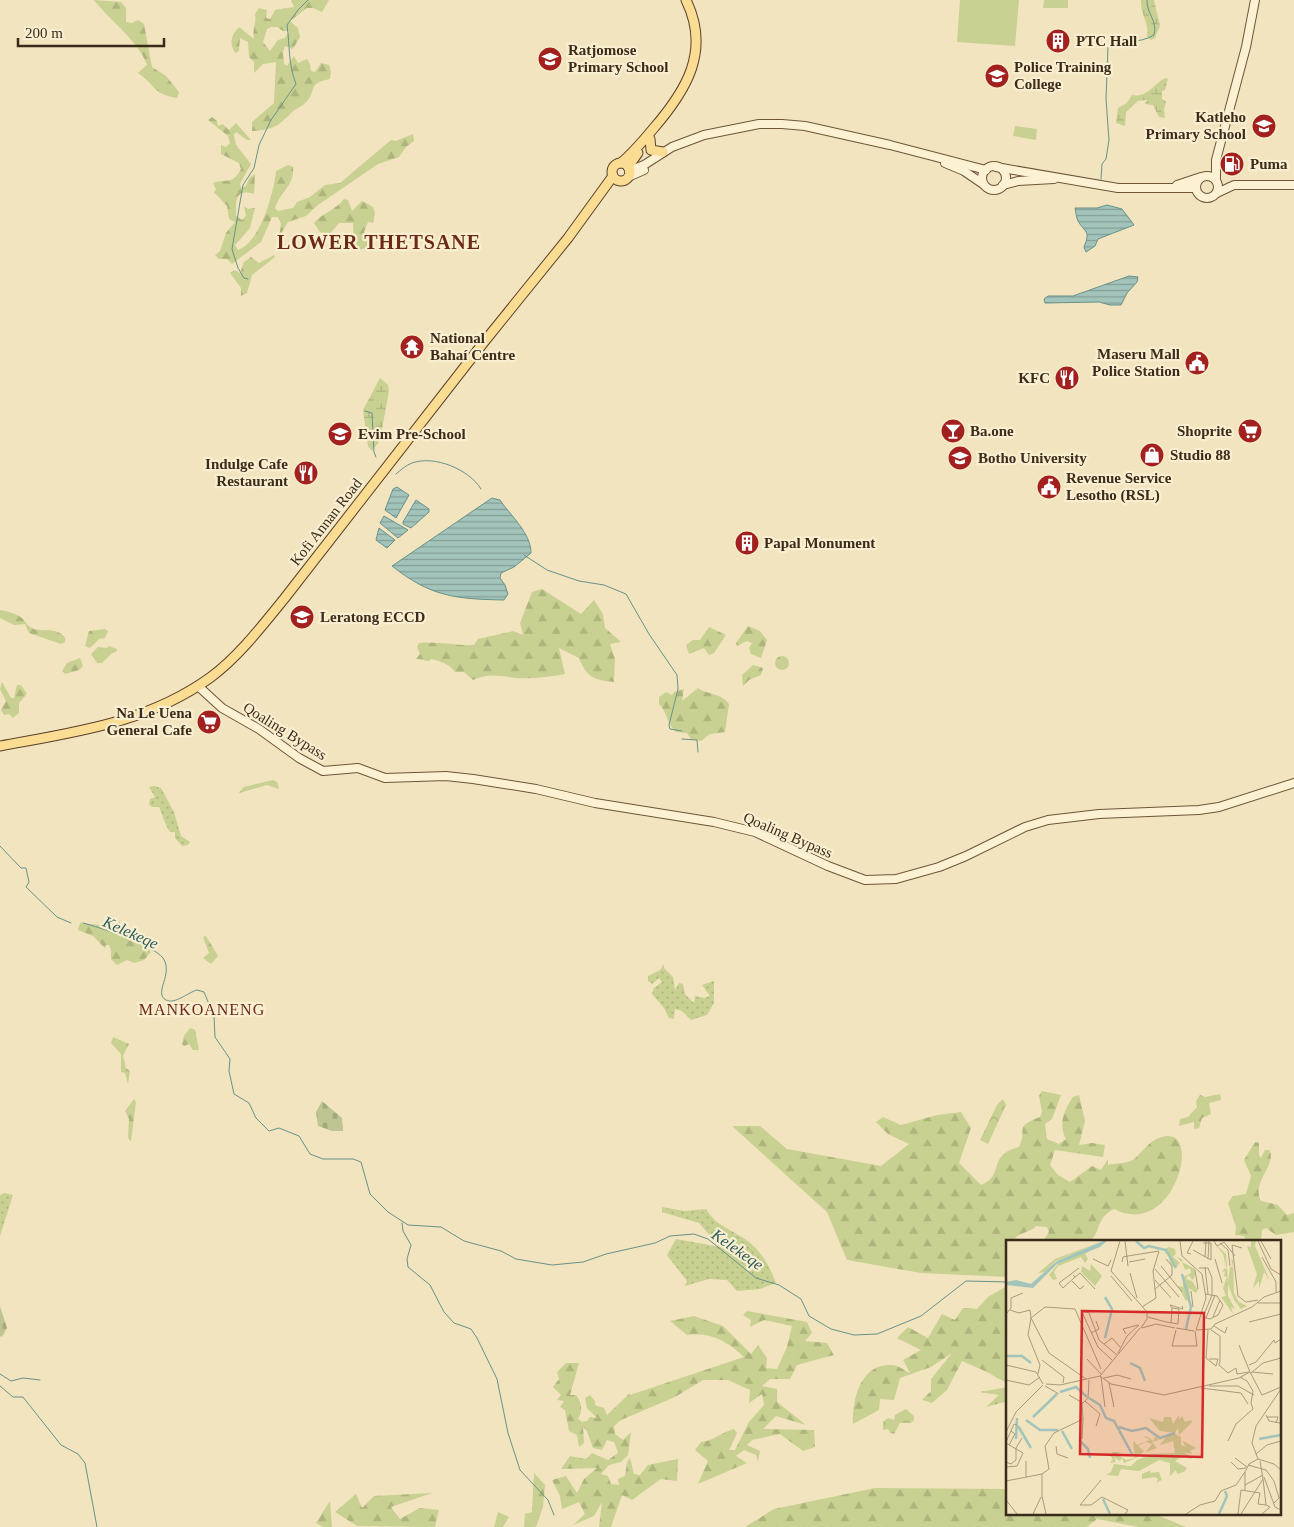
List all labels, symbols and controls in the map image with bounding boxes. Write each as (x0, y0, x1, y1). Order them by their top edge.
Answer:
scale bar (18, 15, 164, 47)
text: 200 m (25, 25, 63, 41)
building icon: PTC Hall (1045, 28, 1071, 54)
place label: PTC Hall (1076, 33, 1137, 49)
place label: Ratjomose Primary School (568, 42, 668, 75)
school or university icon: Ratjomose Primary School (537, 46, 563, 72)
place label: Police Training College (1014, 59, 1112, 92)
school or university icon: Police Training College (984, 63, 1010, 89)
place label: Katleho Primary School (1146, 109, 1246, 142)
school or university icon: Katleho Primary School (1251, 113, 1277, 139)
fuel station icon: Puma (1219, 151, 1245, 177)
place label: Puma (1250, 156, 1288, 172)
district label: LOWER THETSANE (277, 231, 481, 253)
place label: National Bahaí Centre (430, 330, 515, 363)
temple icon: National Bahaí Centre (399, 334, 425, 360)
place label: Maseru Mall Police Station (1092, 346, 1181, 379)
public building icon: Maseru Mall Police Station (1184, 350, 1210, 376)
restaurant icon: KFC (1054, 365, 1080, 391)
place label: KFC (1018, 370, 1050, 386)
bar icon: Ba.one (940, 418, 966, 444)
supermarket icon: Shoprite (1237, 418, 1263, 444)
school or university icon: Evim Pre-School (327, 421, 353, 447)
place label: Ba.one (970, 423, 1014, 439)
place label: Shoprite (1177, 423, 1232, 439)
place label: Evim Pre-School (358, 426, 466, 442)
shop icon: Studio 88 (1139, 442, 1165, 468)
school or university icon: Botho University (947, 445, 973, 471)
place label: Studio 88 (1170, 447, 1230, 463)
place label: Botho University (978, 450, 1087, 466)
place label: Indulge Cafe Restaurant (205, 456, 288, 489)
restaurant icon: Indulge Cafe Restaurant (293, 460, 319, 486)
place label: Revenue Service Lesotho (RSL) (1066, 470, 1172, 504)
public building icon: Revenue Service Lesotho (RSL) (1036, 474, 1062, 500)
street label: Kofi Annan Road (287, 475, 365, 569)
building icon: Papal Monument (734, 530, 760, 556)
place label: Papal Monument (764, 535, 875, 551)
school or university icon: Leratong ECCD (289, 604, 315, 630)
place label: Leratong ECCD (320, 609, 426, 625)
street label: Qoaling Bypass (240, 699, 330, 763)
place label: Na Le Uena General Cafe (107, 705, 192, 738)
supermarket icon: Na Le Uena General Cafe (196, 709, 222, 735)
street label: Qoaling Bypass (741, 809, 835, 861)
water label: Kelekeqe (99, 912, 161, 953)
district label: MANKOANENG (139, 1001, 265, 1018)
water label: Kelekeqe (707, 1225, 767, 1274)
inset map (1006, 1240, 1282, 1514)

